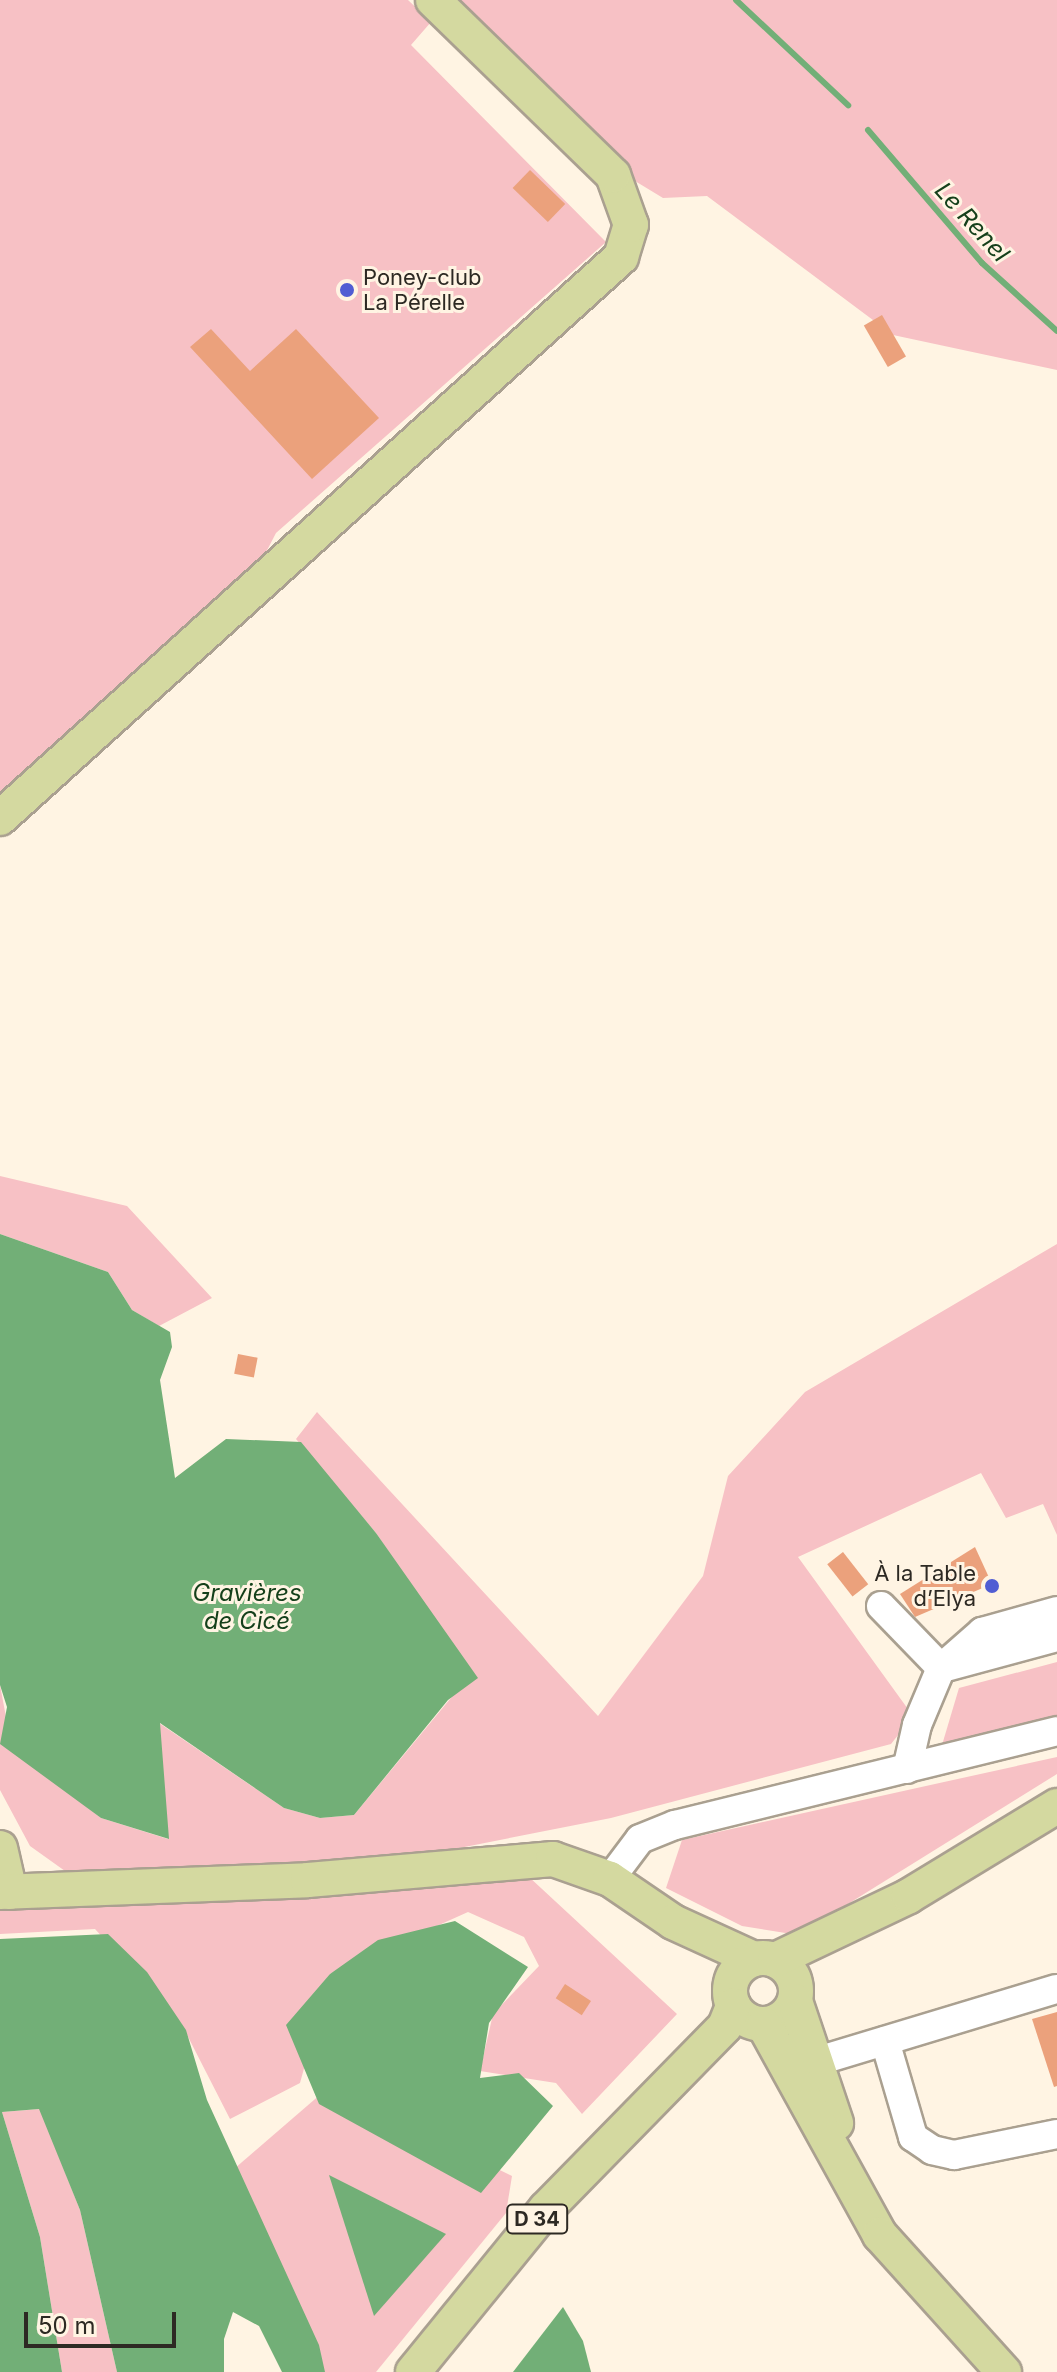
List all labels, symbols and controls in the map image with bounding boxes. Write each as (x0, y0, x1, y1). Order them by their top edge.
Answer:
water label: Le Renel (929, 176, 1015, 268)
place label: Poney-club La Pérelle (363, 264, 482, 316)
marker: Poney-club La Pérelle (338, 281, 356, 299)
place label: À la Table d’Elya (874, 1560, 976, 1612)
marker: À la Table d’Elya (983, 1577, 1001, 1595)
water label: Gravières de Cicé (192, 1579, 302, 1635)
road number: D 34 (505, 2203, 569, 2235)
scale bar (28, 2296, 180, 2346)
text: 50 m (38, 2311, 96, 2340)

